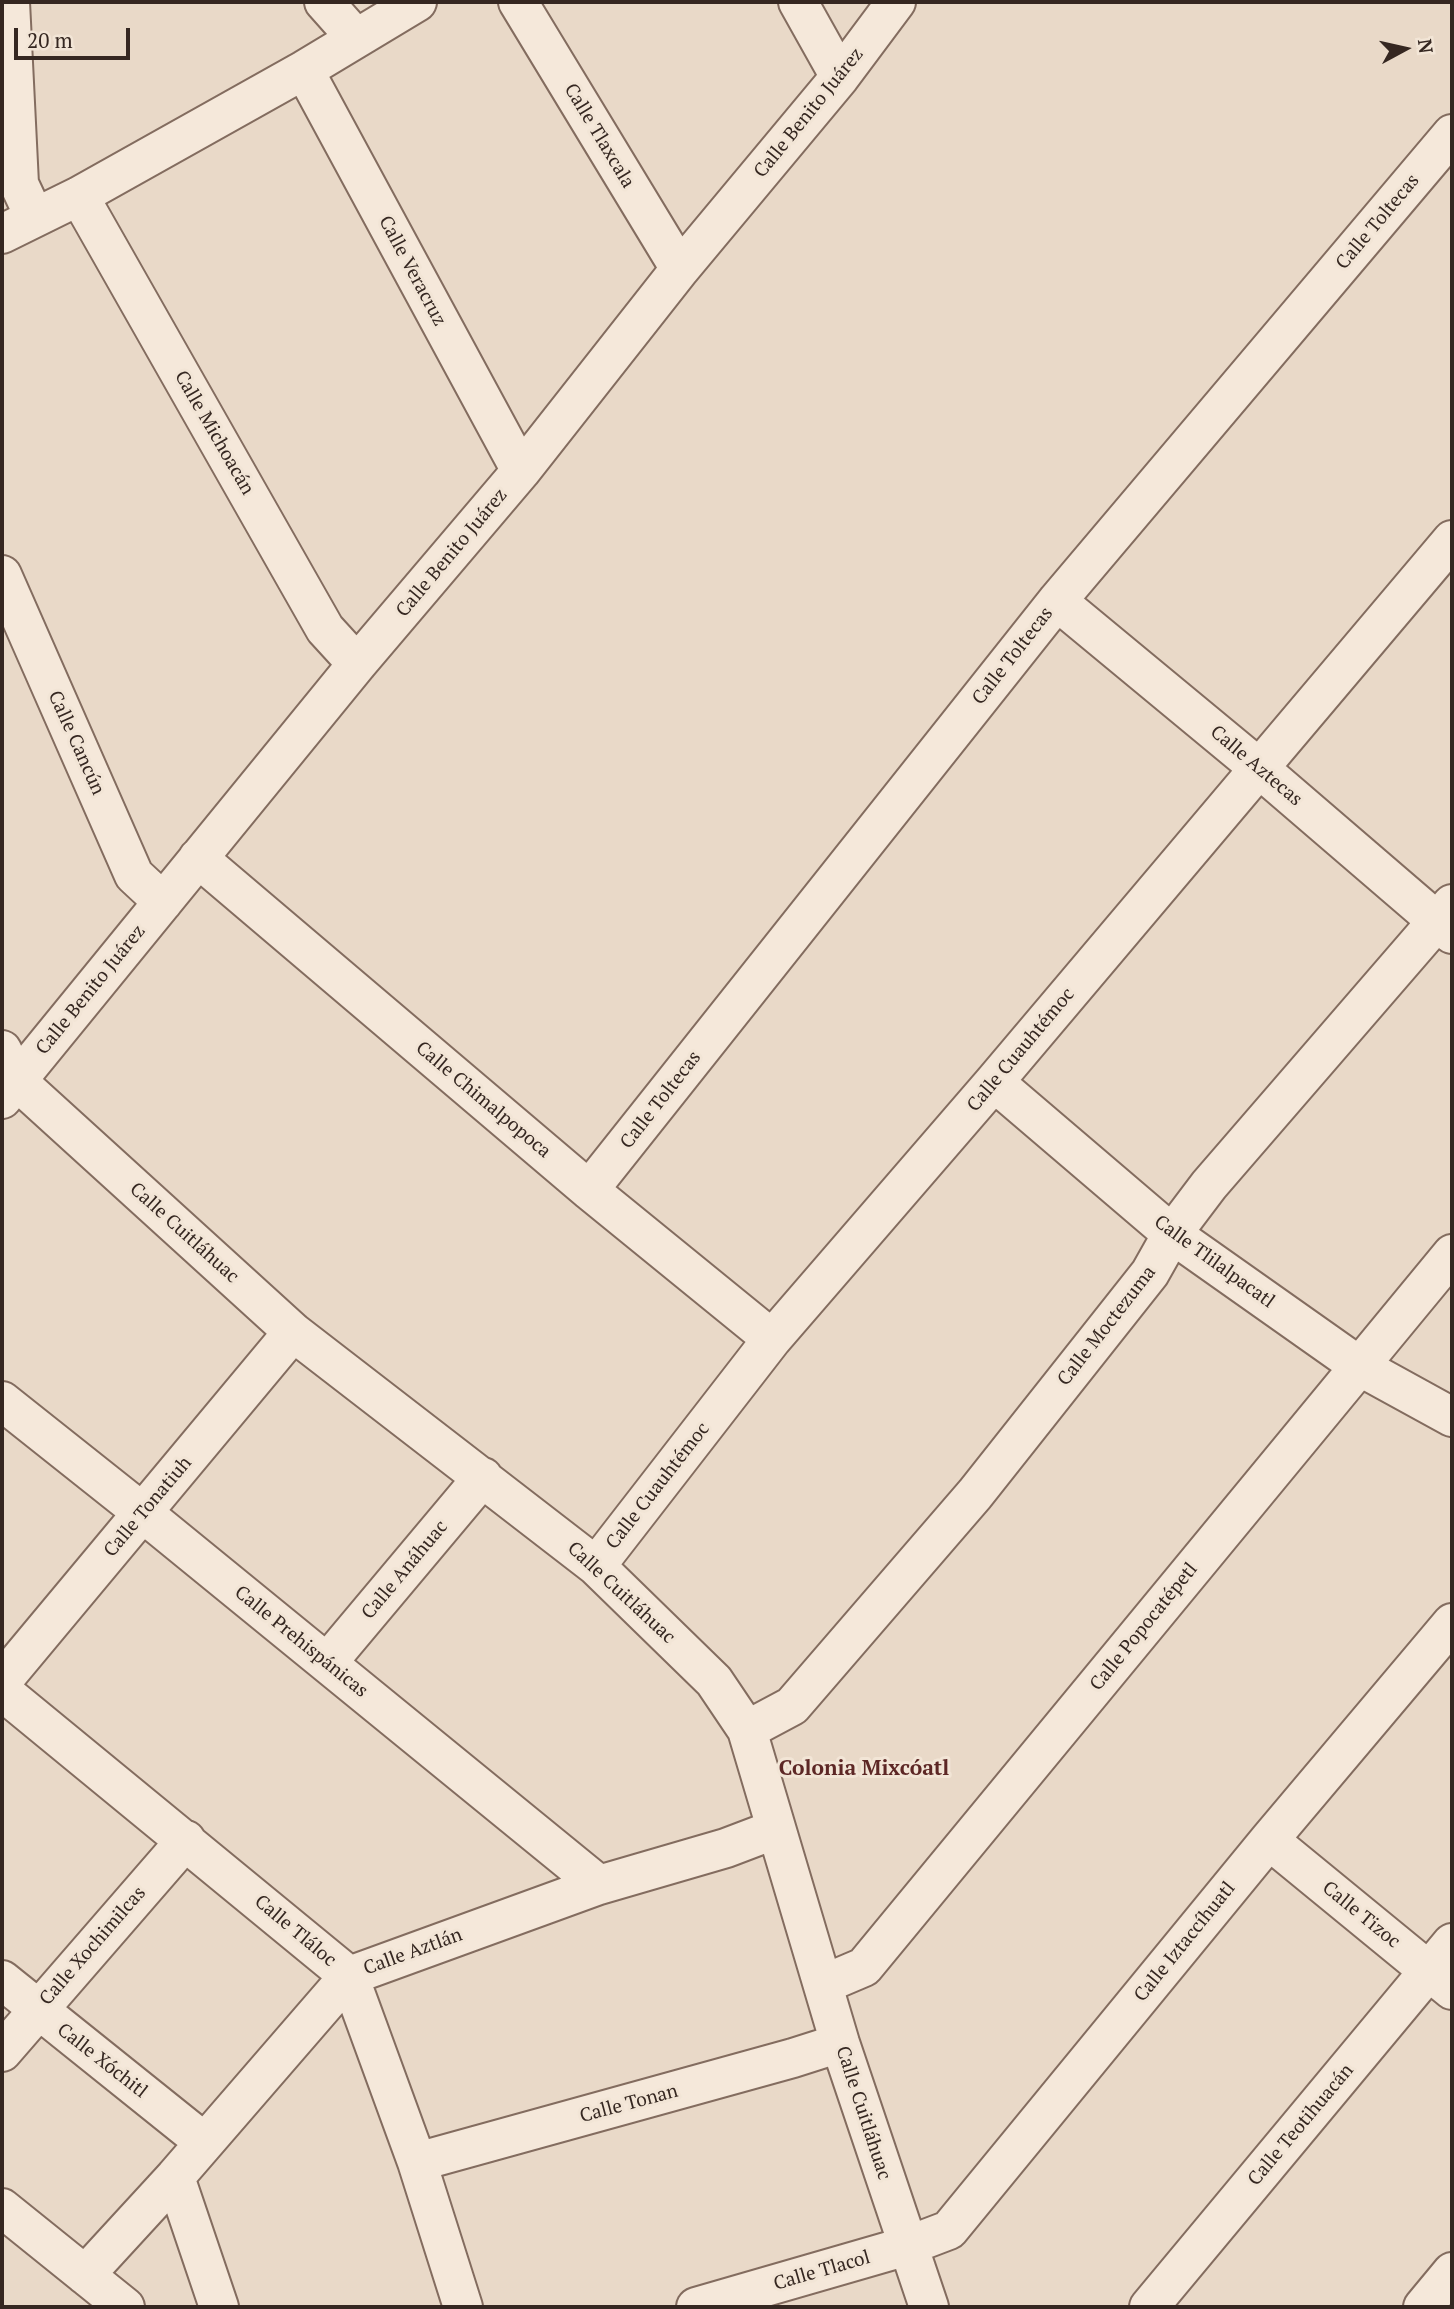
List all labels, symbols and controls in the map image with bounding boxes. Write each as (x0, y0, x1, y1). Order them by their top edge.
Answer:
scale bar (18, 14, 133, 58)
north arrow (1370, 14, 1440, 84)
text: 20 m (27, 26, 73, 54)
text: N (1413, 37, 1440, 55)
street label: Calle Benito Juárez (750, 43, 868, 183)
street label: Calle Tlaxcala (559, 80, 639, 192)
street label: Calle Toltecas (1331, 170, 1425, 274)
street label: Calle Veracruz (373, 212, 451, 330)
street label: Calle Michoacán (169, 367, 259, 499)
street label: Calle Benito Juárez (392, 484, 512, 622)
street label: Calle Toltecas (968, 603, 1058, 709)
street label: Calle Cancún (43, 687, 109, 799)
street label: Calle Aztecas (1205, 721, 1307, 811)
street label: Calle Benito Juárez (32, 920, 150, 1060)
street label: Calle Cuauhtémoc (963, 983, 1079, 1117)
street label: Calle Chimalpopoca (411, 1037, 555, 1163)
street label: Calle Toltecas (616, 1047, 706, 1153)
street label: Calle Cuitláhuac (125, 1178, 243, 1288)
street label: Calle Tlilalpacatl (1149, 1211, 1279, 1313)
street label: Calle Moctezuma (1053, 1262, 1161, 1390)
street label: Calle Cuauhtémoc (601, 1418, 715, 1554)
street label: Calle Tonatiuh (99, 1452, 197, 1562)
street label: Calle Anáhuac (357, 1516, 453, 1624)
street label: Calle Cuitláhuac (562, 1537, 680, 1649)
street label: Calle Popocatépetl (1085, 1558, 1203, 1696)
street label: Calle Prehispánicas (230, 1581, 372, 1703)
district label: Colonia Mixcóatl (779, 1756, 949, 1782)
street label: Calle Iztaccíhuatl (1130, 1877, 1240, 2007)
street label: Calle Tizoc (1318, 1877, 1404, 1953)
street label: Calle Xochimilcas (35, 1882, 151, 2010)
street label: Calle Tláloc (250, 1890, 340, 1972)
street label: Calle Aztlán (361, 1924, 465, 1980)
street label: Calle Xóchitl (52, 2019, 152, 2103)
street label: Calle Cuitláhuac (831, 2043, 895, 2183)
street label: Calle Teotihuacán (1243, 2059, 1359, 2191)
street label: Calle Tonan (577, 2080, 681, 2128)
street label: Calle Tlacol (771, 2246, 873, 2296)

